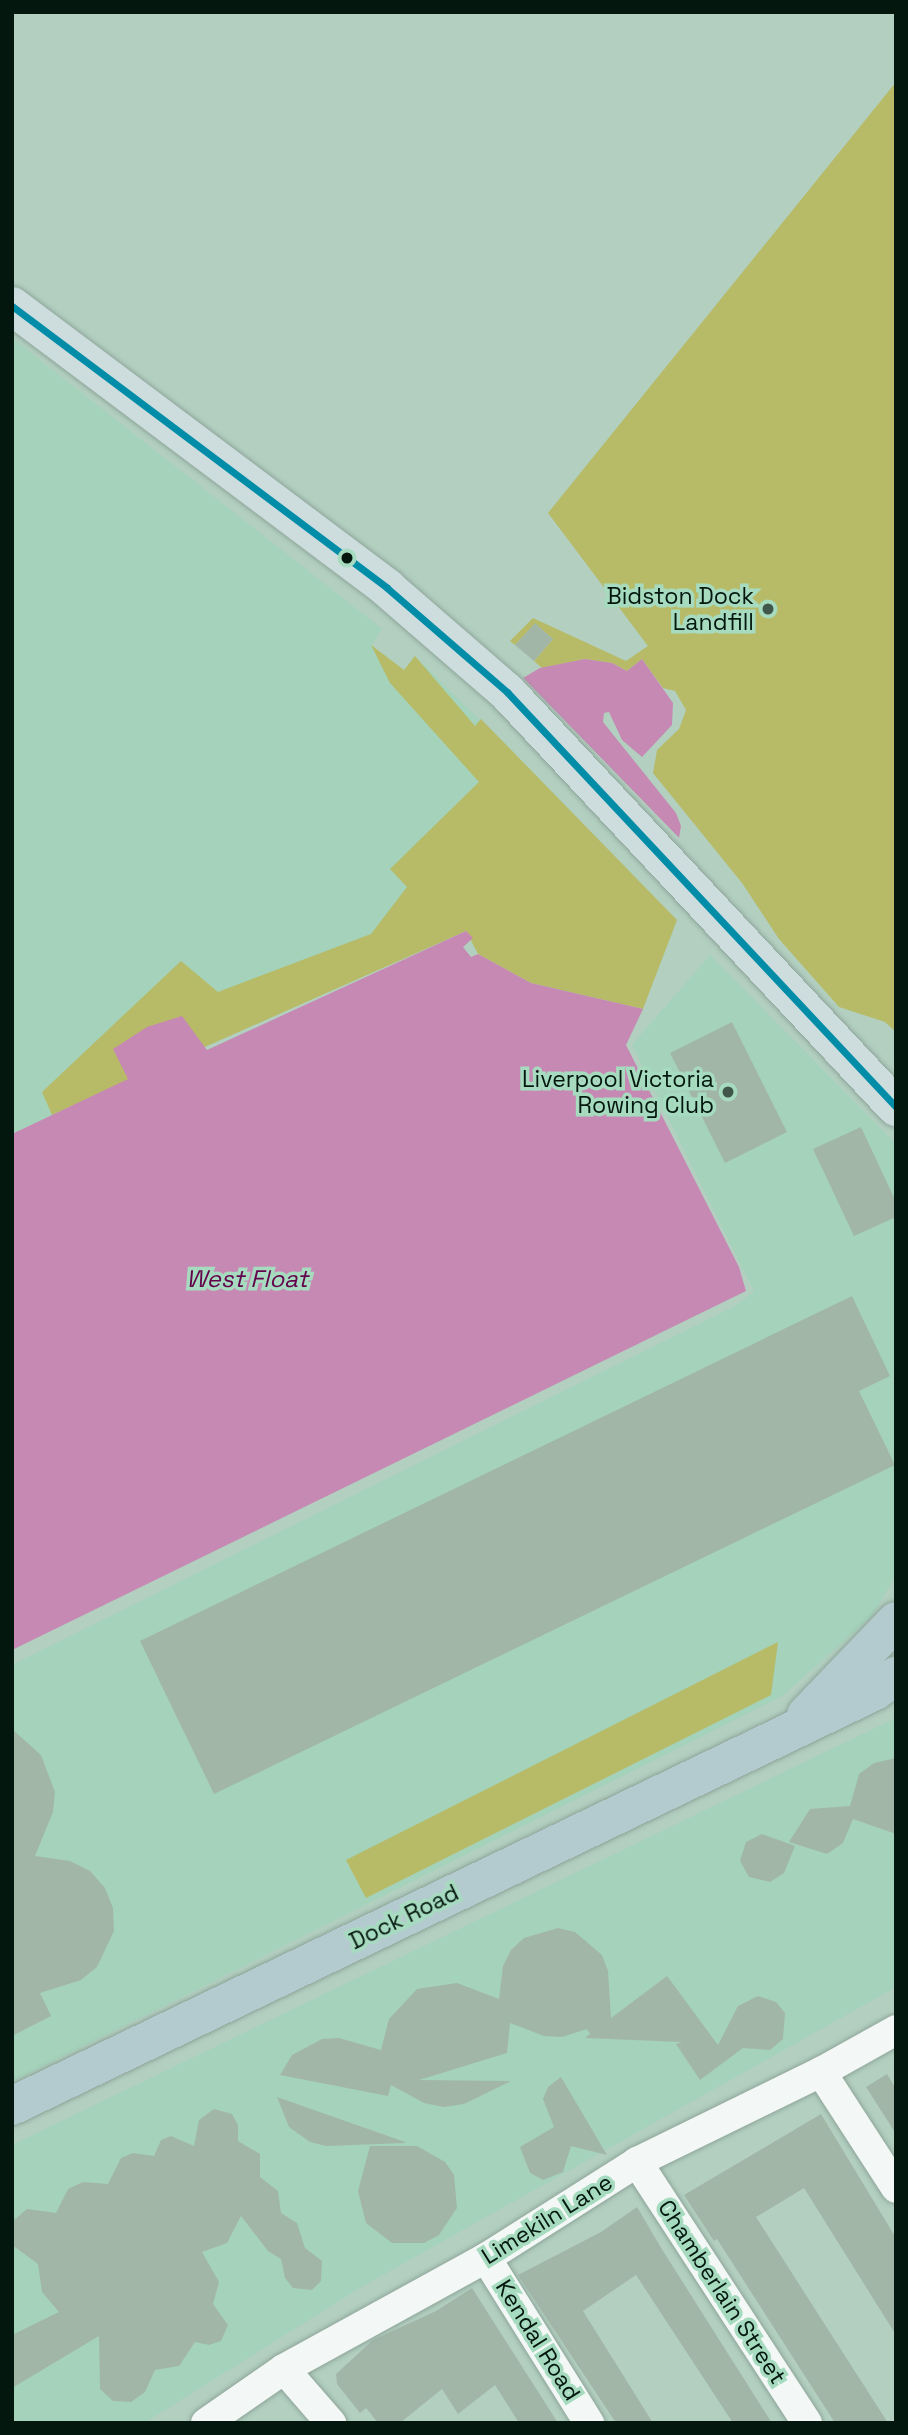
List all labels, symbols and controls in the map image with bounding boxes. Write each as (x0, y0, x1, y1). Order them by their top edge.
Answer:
unlabelled marker (340, 551, 354, 565)
place label: Bidston Dock Landfill (607, 582, 754, 636)
marker: Bidston Dock Landfill (760, 601, 776, 617)
place label: Liverpool Victoria Rowing Club (522, 1065, 714, 1119)
marker: Liverpool Victoria Rowing Club (720, 1084, 736, 1100)
water label: West Float (186, 1265, 308, 1293)
street label: Dock Road (345, 1879, 463, 1955)
street label: Limekiln Lane (477, 2168, 617, 2270)
street label: Chamberlain Street (652, 2195, 792, 2389)
street label: Kendal Road (490, 2274, 586, 2406)

